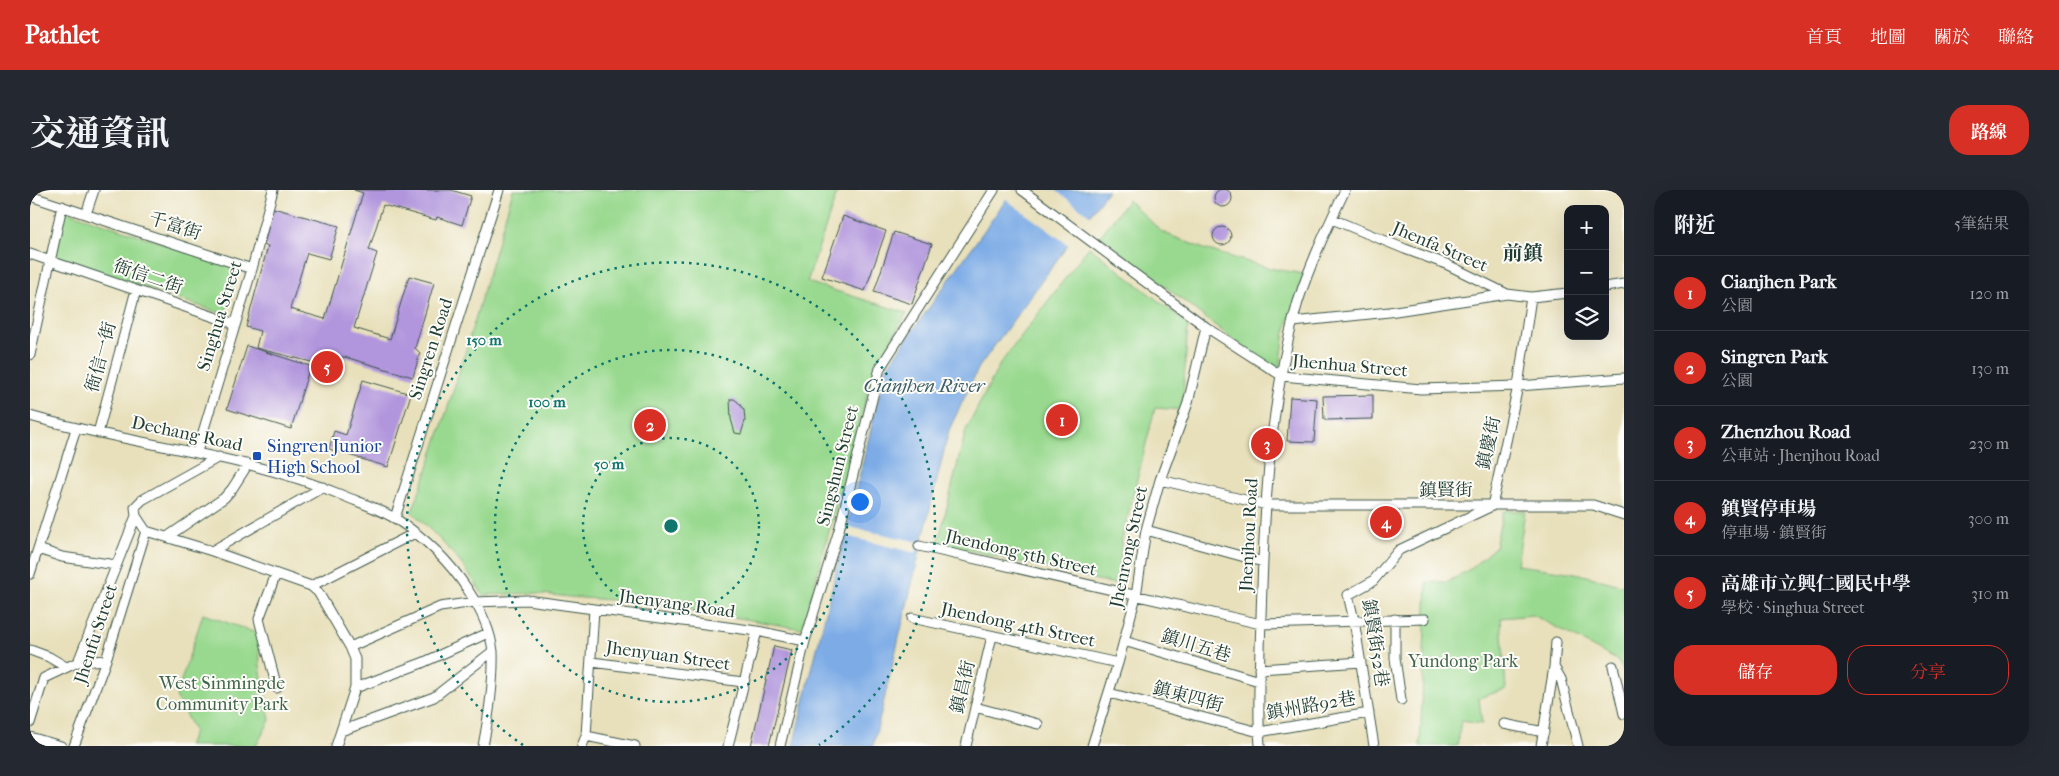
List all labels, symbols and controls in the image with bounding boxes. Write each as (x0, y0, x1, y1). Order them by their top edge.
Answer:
text: Pathlet (25, 21, 99, 49)
text: 首頁 (1806, 27, 1842, 48)
text: 地圖 (1870, 27, 1906, 48)
text: 關於 (1934, 27, 1970, 48)
text: 聯絡 (1998, 27, 2034, 48)
button: 路線 (1949, 105, 2029, 155)
text: 交通資訊 (30, 113, 170, 154)
map controls (1564, 205, 1609, 340)
button: + (1564, 205, 1609, 250)
street label: 千富街 (146, 208, 204, 244)
text: 附近 (1674, 213, 1716, 237)
text: 5筆結果 (1954, 214, 2009, 233)
street label: Jhenfa Street (1387, 217, 1491, 277)
district label: 前鎮 (1503, 242, 1543, 265)
button: − (1564, 250, 1609, 295)
street label: 衙信二街 (111, 255, 185, 299)
street label: Singhua Street (193, 258, 247, 374)
text: Cianjhen Park (1721, 271, 1837, 293)
text: 1 (1687, 284, 1693, 303)
text: 120 m (1970, 284, 2009, 303)
street label: Singren Road (405, 295, 457, 402)
button: layers (1564, 295, 1609, 340)
text: 公園 (1721, 296, 1753, 315)
street label: 衙信一街 (82, 320, 120, 394)
text: 150 m (466, 331, 502, 349)
text: Singren Park (1721, 346, 1828, 368)
pin: 5 (311, 348, 343, 386)
street label: Jhenhua Street (1289, 350, 1409, 382)
text: 2 (1686, 359, 1694, 378)
text: 130 m (1971, 359, 2009, 378)
text: 公園 (1721, 371, 1753, 390)
water label: Cianjhen River (863, 375, 986, 397)
text: 100 m (528, 393, 566, 411)
pin: 1 (1046, 401, 1078, 439)
street label: Singshun Street (813, 403, 863, 528)
pin: 2 (634, 406, 666, 444)
street label: Dechang Road (130, 412, 245, 456)
street label: 鎮慶街 (1473, 414, 1505, 472)
text: Zhenzhou Road (1721, 421, 1850, 443)
pin: 3 (1251, 425, 1283, 463)
text: 3 (1687, 434, 1693, 453)
text: 230 m (1969, 434, 2009, 453)
place label: Singren Junior High School (267, 436, 382, 478)
text: 公車站 · Jhenjhou Road (1721, 446, 1880, 465)
marker: Singren Junior High School (251, 450, 263, 462)
text: 50 m (594, 455, 625, 473)
street label: Jhenjhou Road (1235, 478, 1262, 594)
street label: 鎮賢街 (1419, 480, 1473, 501)
street label: Jhenrong Street (1105, 484, 1152, 612)
your location (847, 489, 873, 515)
text: 鎮賢停車場 (1721, 498, 1816, 520)
pin: 4 (1370, 503, 1402, 541)
text: 4 (1685, 509, 1695, 528)
text: 300 m (1968, 509, 2009, 528)
centre of rings (662, 517, 680, 535)
text: 停車場 · 鎮賢街 (1721, 523, 1827, 542)
street label: Jhendong 5th Street (941, 525, 1099, 581)
text: 高雄市立興仁國民中學 (1721, 573, 1911, 595)
street label: Jhenfu Street (69, 581, 122, 688)
text: 5 (1687, 584, 1693, 603)
text: 310 m (1971, 584, 2009, 603)
street label: Jhenyang Road (616, 585, 737, 623)
street label: 鎮賢街52巷 (1358, 597, 1392, 689)
street label: Jhendong 4th Street (937, 598, 1098, 652)
text: 學校 · Singhua Street (1721, 598, 1865, 617)
street label: 鎮川五巷 (1159, 625, 1233, 667)
street label: Jhenyuan Street (602, 637, 732, 675)
button: 儲存 (1674, 645, 1837, 695)
button: 分享 (1847, 645, 2009, 695)
park label: Yundong Park (1407, 651, 1519, 672)
street label: 鎮昌街 (947, 658, 979, 716)
park label: West Sinmingde Community Park (156, 673, 289, 715)
street label: 鎮東四街 (1151, 678, 1225, 716)
street label: 鎮州路92巷 (1265, 688, 1357, 724)

